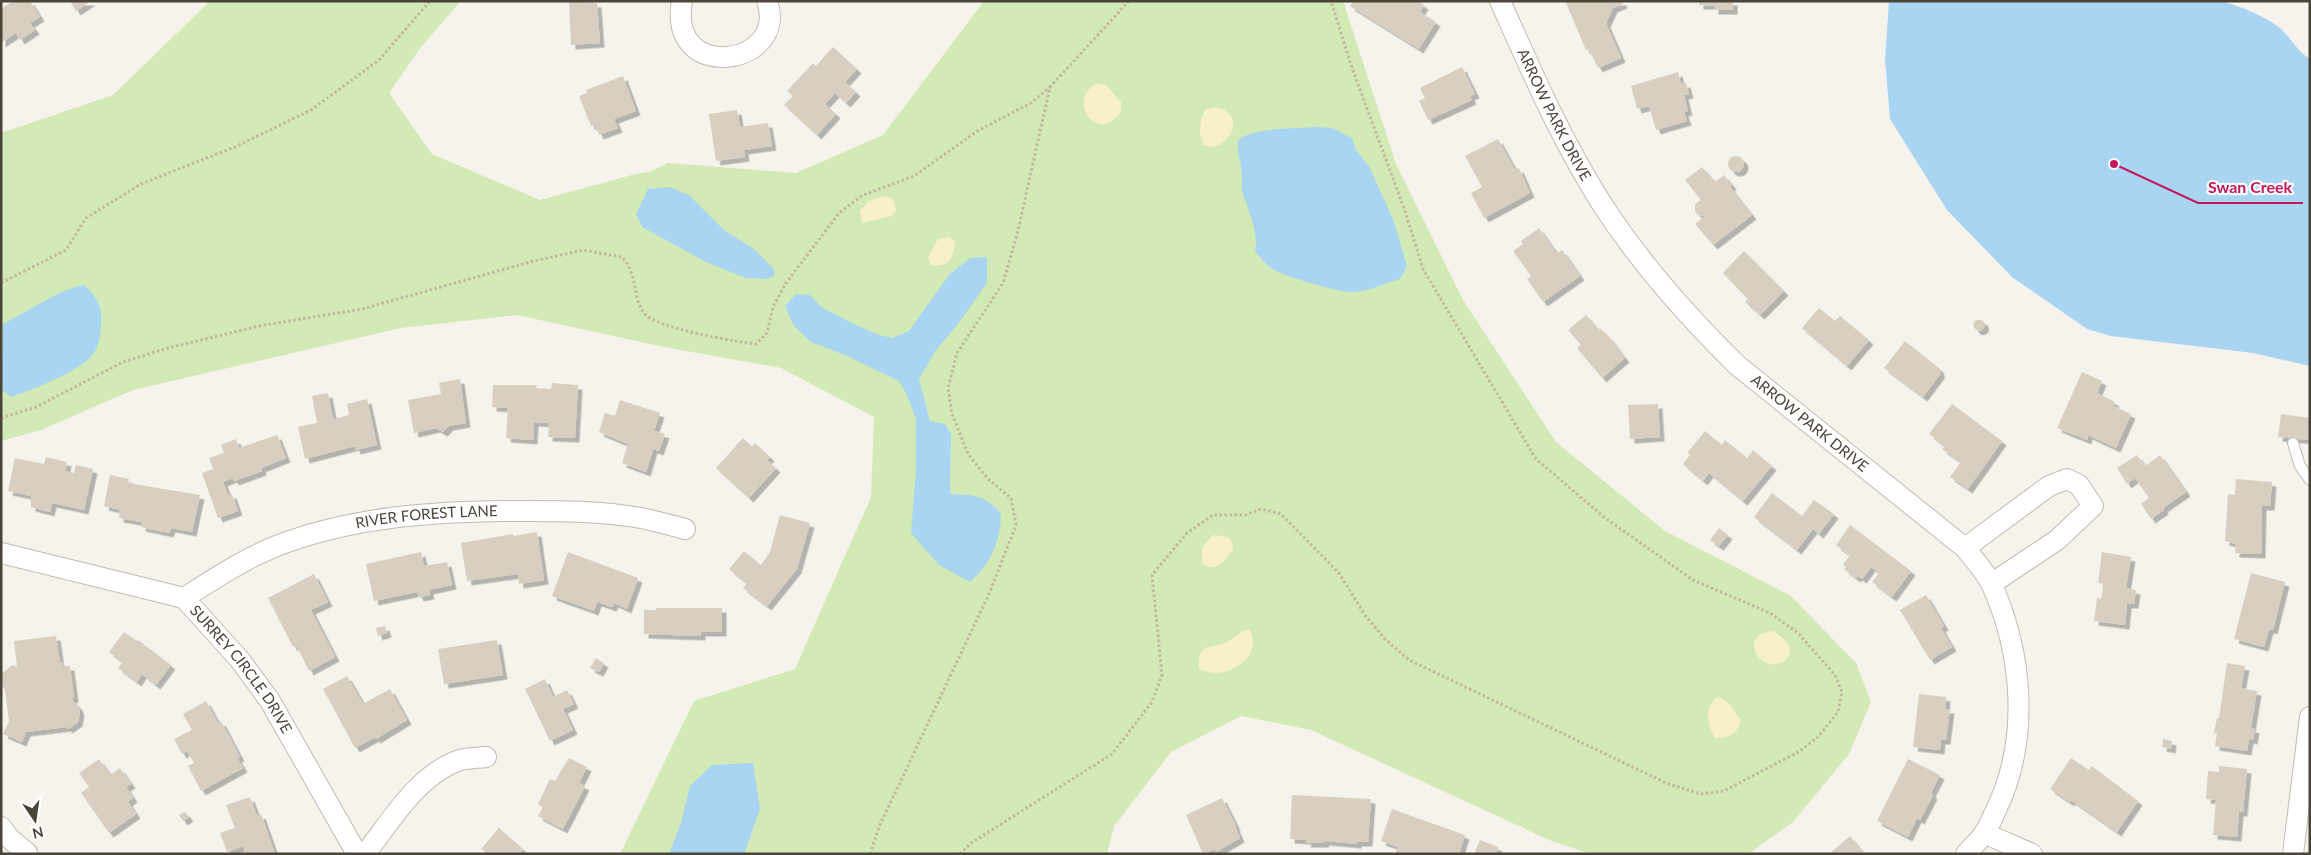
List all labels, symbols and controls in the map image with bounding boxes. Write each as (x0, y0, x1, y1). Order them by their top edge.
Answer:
street label: ARROW PARK DRIVE (1515, 46, 1596, 184)
callout: Swan Creek (2198, 172, 2303, 203)
text: Swan Creek (2208, 177, 2293, 196)
street label: ARROW PARK DRIVE (1748, 370, 1872, 475)
street label: RIVER FOREST LANE (354, 501, 498, 531)
street label: SURREY CIRCLE DRIVE (187, 601, 296, 736)
north arrow (10, 795, 60, 845)
text: N (31, 824, 45, 843)

